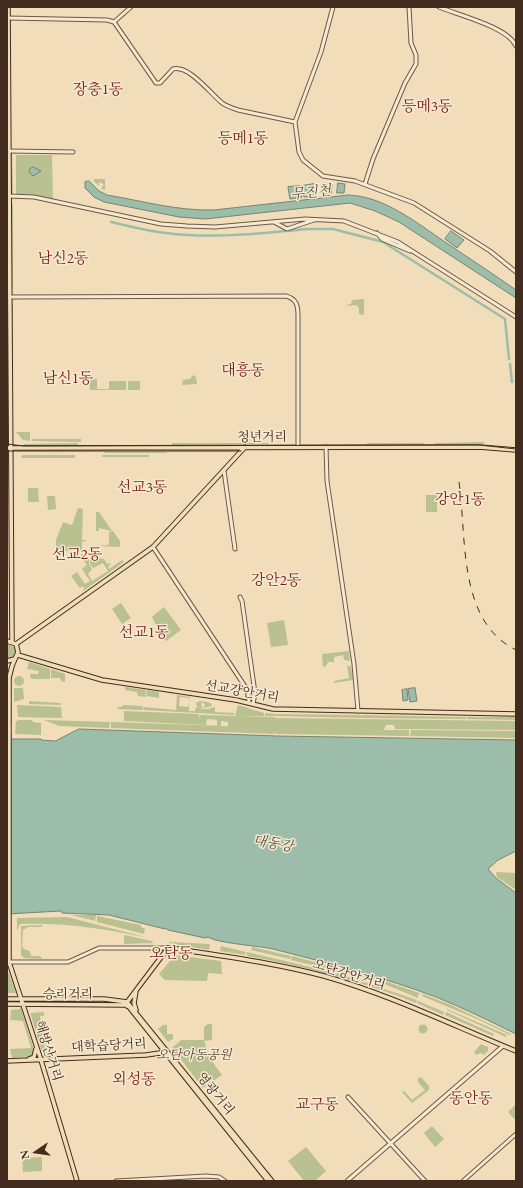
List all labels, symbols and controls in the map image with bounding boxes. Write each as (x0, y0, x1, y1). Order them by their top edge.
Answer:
district label: 장충1동 (73, 81, 123, 99)
district label: 등메3동 (402, 98, 452, 116)
district label: 등메1동 (218, 130, 268, 148)
water label: 무진천 (290, 183, 332, 203)
district label: 남신2동 (38, 250, 88, 268)
district label: 대흥동 (221, 362, 265, 380)
district label: 남신1동 (43, 370, 93, 388)
street label: 청년거리 (237, 429, 287, 445)
district label: 선교3동 (117, 479, 167, 497)
district label: 강안1동 (435, 491, 485, 509)
district label: 선교2동 (52, 546, 102, 564)
district label: 강안2동 (251, 572, 301, 590)
district label: 선교1동 (119, 624, 169, 642)
street label: 선교강안거리 (204, 678, 280, 706)
water label: 대동강 (252, 832, 294, 856)
district label: 오탄동 (149, 945, 193, 963)
street label: 오탄강안거리 (311, 957, 387, 993)
street label: 승리거리 (43, 986, 93, 1002)
street label: 해방산거리 (31, 1019, 65, 1083)
street label: 대학습당거리 (71, 1036, 147, 1056)
park label: 오탄아동공원 (156, 1047, 232, 1063)
street label: 영광거리 (193, 1070, 237, 1118)
district label: 외성동 (112, 1071, 156, 1089)
district label: 동안동 (449, 1090, 493, 1108)
district label: 교구동 (295, 1096, 339, 1114)
north arrow (16, 1132, 56, 1172)
text: N (16, 1149, 32, 1161)

